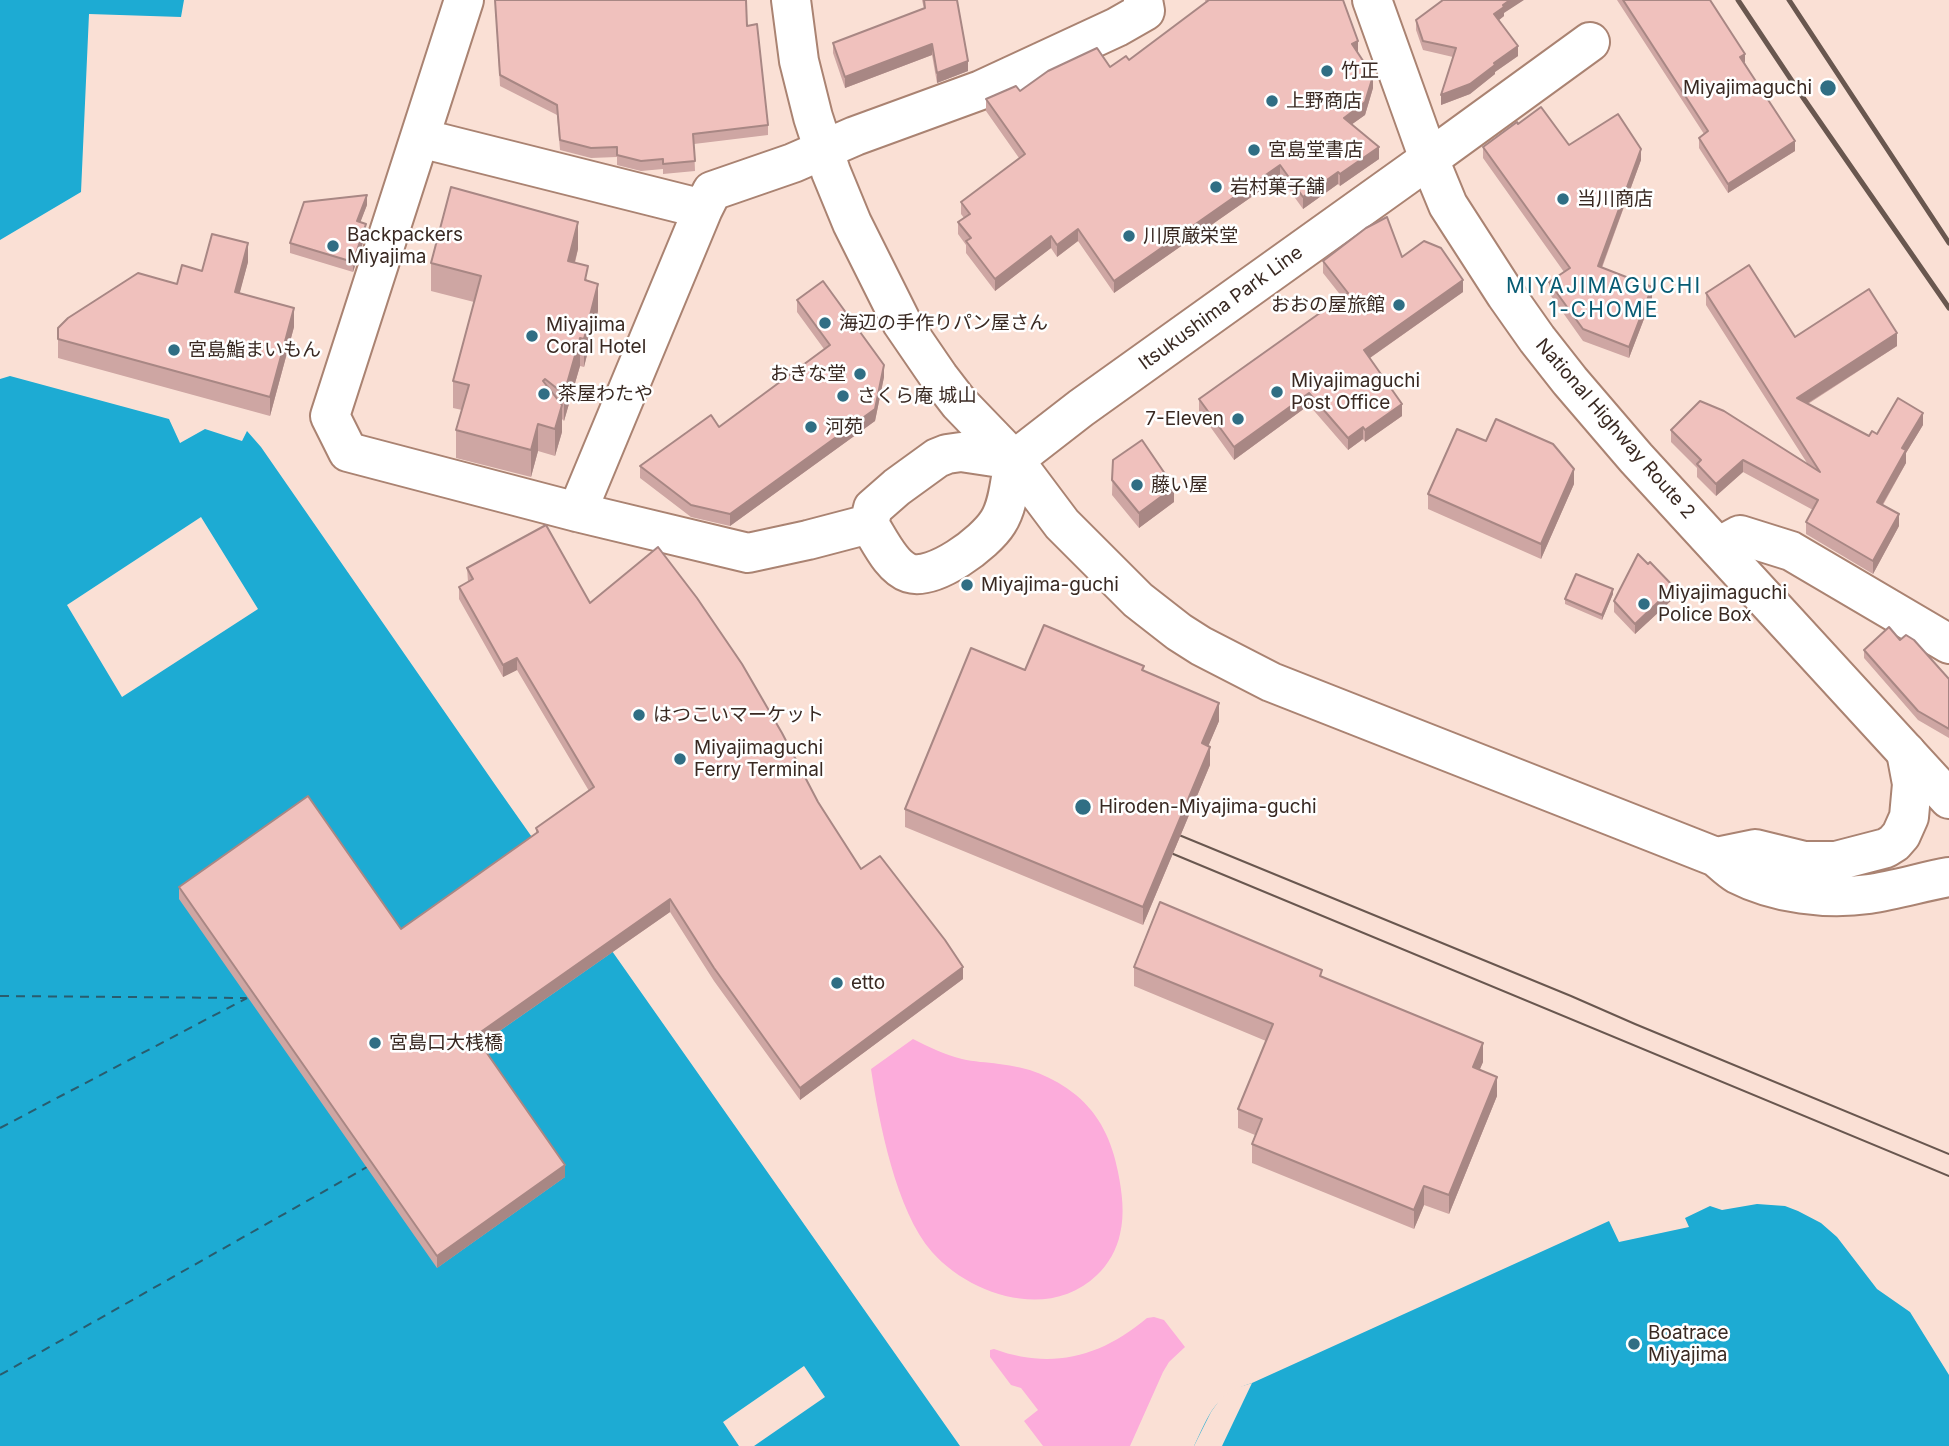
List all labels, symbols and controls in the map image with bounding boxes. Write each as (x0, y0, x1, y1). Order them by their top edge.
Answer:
place label: 竹正 (1341, 60, 1379, 82)
marker: 竹正 (1319, 63, 1335, 79)
place label: Miyajimaguchi (1683, 77, 1812, 99)
marker: Miyajimaguchi (1818, 78, 1838, 98)
place label: 上野商店 (1286, 90, 1362, 112)
marker: 上野商店 (1264, 93, 1280, 109)
place label: 宮島堂書店 (1268, 139, 1363, 161)
marker: 宮島堂書店 (1246, 142, 1262, 158)
place label: 岩村菓子舗 (1230, 176, 1325, 198)
marker: 岩村菓子舗 (1208, 179, 1224, 195)
place label: 当川商店 (1577, 188, 1653, 210)
marker: 当川商店 (1555, 191, 1571, 207)
place label: Backpackers Miyajima (347, 224, 463, 268)
place label: 川原厳栄堂 (1143, 225, 1238, 247)
marker: 川原厳栄堂 (1121, 228, 1137, 244)
marker: Backpackers Miyajima (325, 238, 341, 254)
street label: Itsukushima Park Line (1135, 241, 1307, 375)
district label: MIYAJIMAGUCHI 1-CHOME (1508, 274, 1700, 324)
place label: おおの屋旅館 (1271, 294, 1385, 316)
marker: おおの屋旅館 (1391, 297, 1407, 313)
place label: 海辺の手作りパン屋さん (839, 312, 1048, 334)
place label: Miyajima Coral Hotel (546, 314, 646, 358)
marker: 海辺の手作りパン屋さん (817, 315, 833, 331)
marker: Miyajima Coral Hotel (524, 328, 540, 344)
street label: National Highway Route 2 (1531, 334, 1699, 524)
place label: 宮島鮨まいもん (188, 339, 321, 361)
marker: 宮島鮨まいもん (166, 342, 182, 358)
place label: おきな堂 (770, 363, 846, 385)
marker: おきな堂 (852, 366, 868, 382)
place label: Miyajimaguchi Post Office (1291, 370, 1420, 414)
place label: 茶屋わたや (558, 383, 653, 405)
marker: Miyajimaguchi Post Office (1269, 384, 1285, 400)
place label: さくら庵 城山 (857, 385, 976, 407)
marker: 茶屋わたや (536, 386, 552, 402)
marker: さくら庵 城山 (835, 388, 851, 404)
place label: 7-Eleven (1145, 408, 1224, 430)
marker: 7-Eleven (1230, 411, 1246, 427)
place label: 河苑 (825, 416, 863, 438)
marker: 河苑 (803, 419, 819, 435)
place label: 藤い屋 (1151, 474, 1208, 496)
marker: 藤い屋 (1129, 477, 1145, 493)
place label: Miyajima-guchi (981, 574, 1119, 596)
marker: Miyajima-guchi (959, 577, 975, 593)
place label: Miyajimaguchi Police Box (1658, 582, 1787, 626)
marker: Miyajimaguchi Police Box (1636, 596, 1652, 612)
place label: はつこいマーケット (653, 704, 824, 726)
marker: はつこいマーケット (631, 707, 647, 723)
place label: Miyajimaguchi Ferry Terminal (694, 737, 824, 781)
marker: Miyajimaguchi Ferry Terminal (672, 751, 688, 767)
place label: Hiroden-Miyajima-guchi (1099, 796, 1316, 818)
marker: Hiroden-Miyajima-guchi (1073, 797, 1093, 817)
place label: etto (851, 972, 885, 994)
marker: etto (829, 975, 845, 991)
place label: 宮島口大桟橋 (389, 1032, 503, 1054)
marker: 宮島口大桟橋 (367, 1035, 383, 1051)
place label: Boatrace Miyajima (1648, 1322, 1729, 1366)
marker: Boatrace Miyajima (1626, 1336, 1642, 1352)

